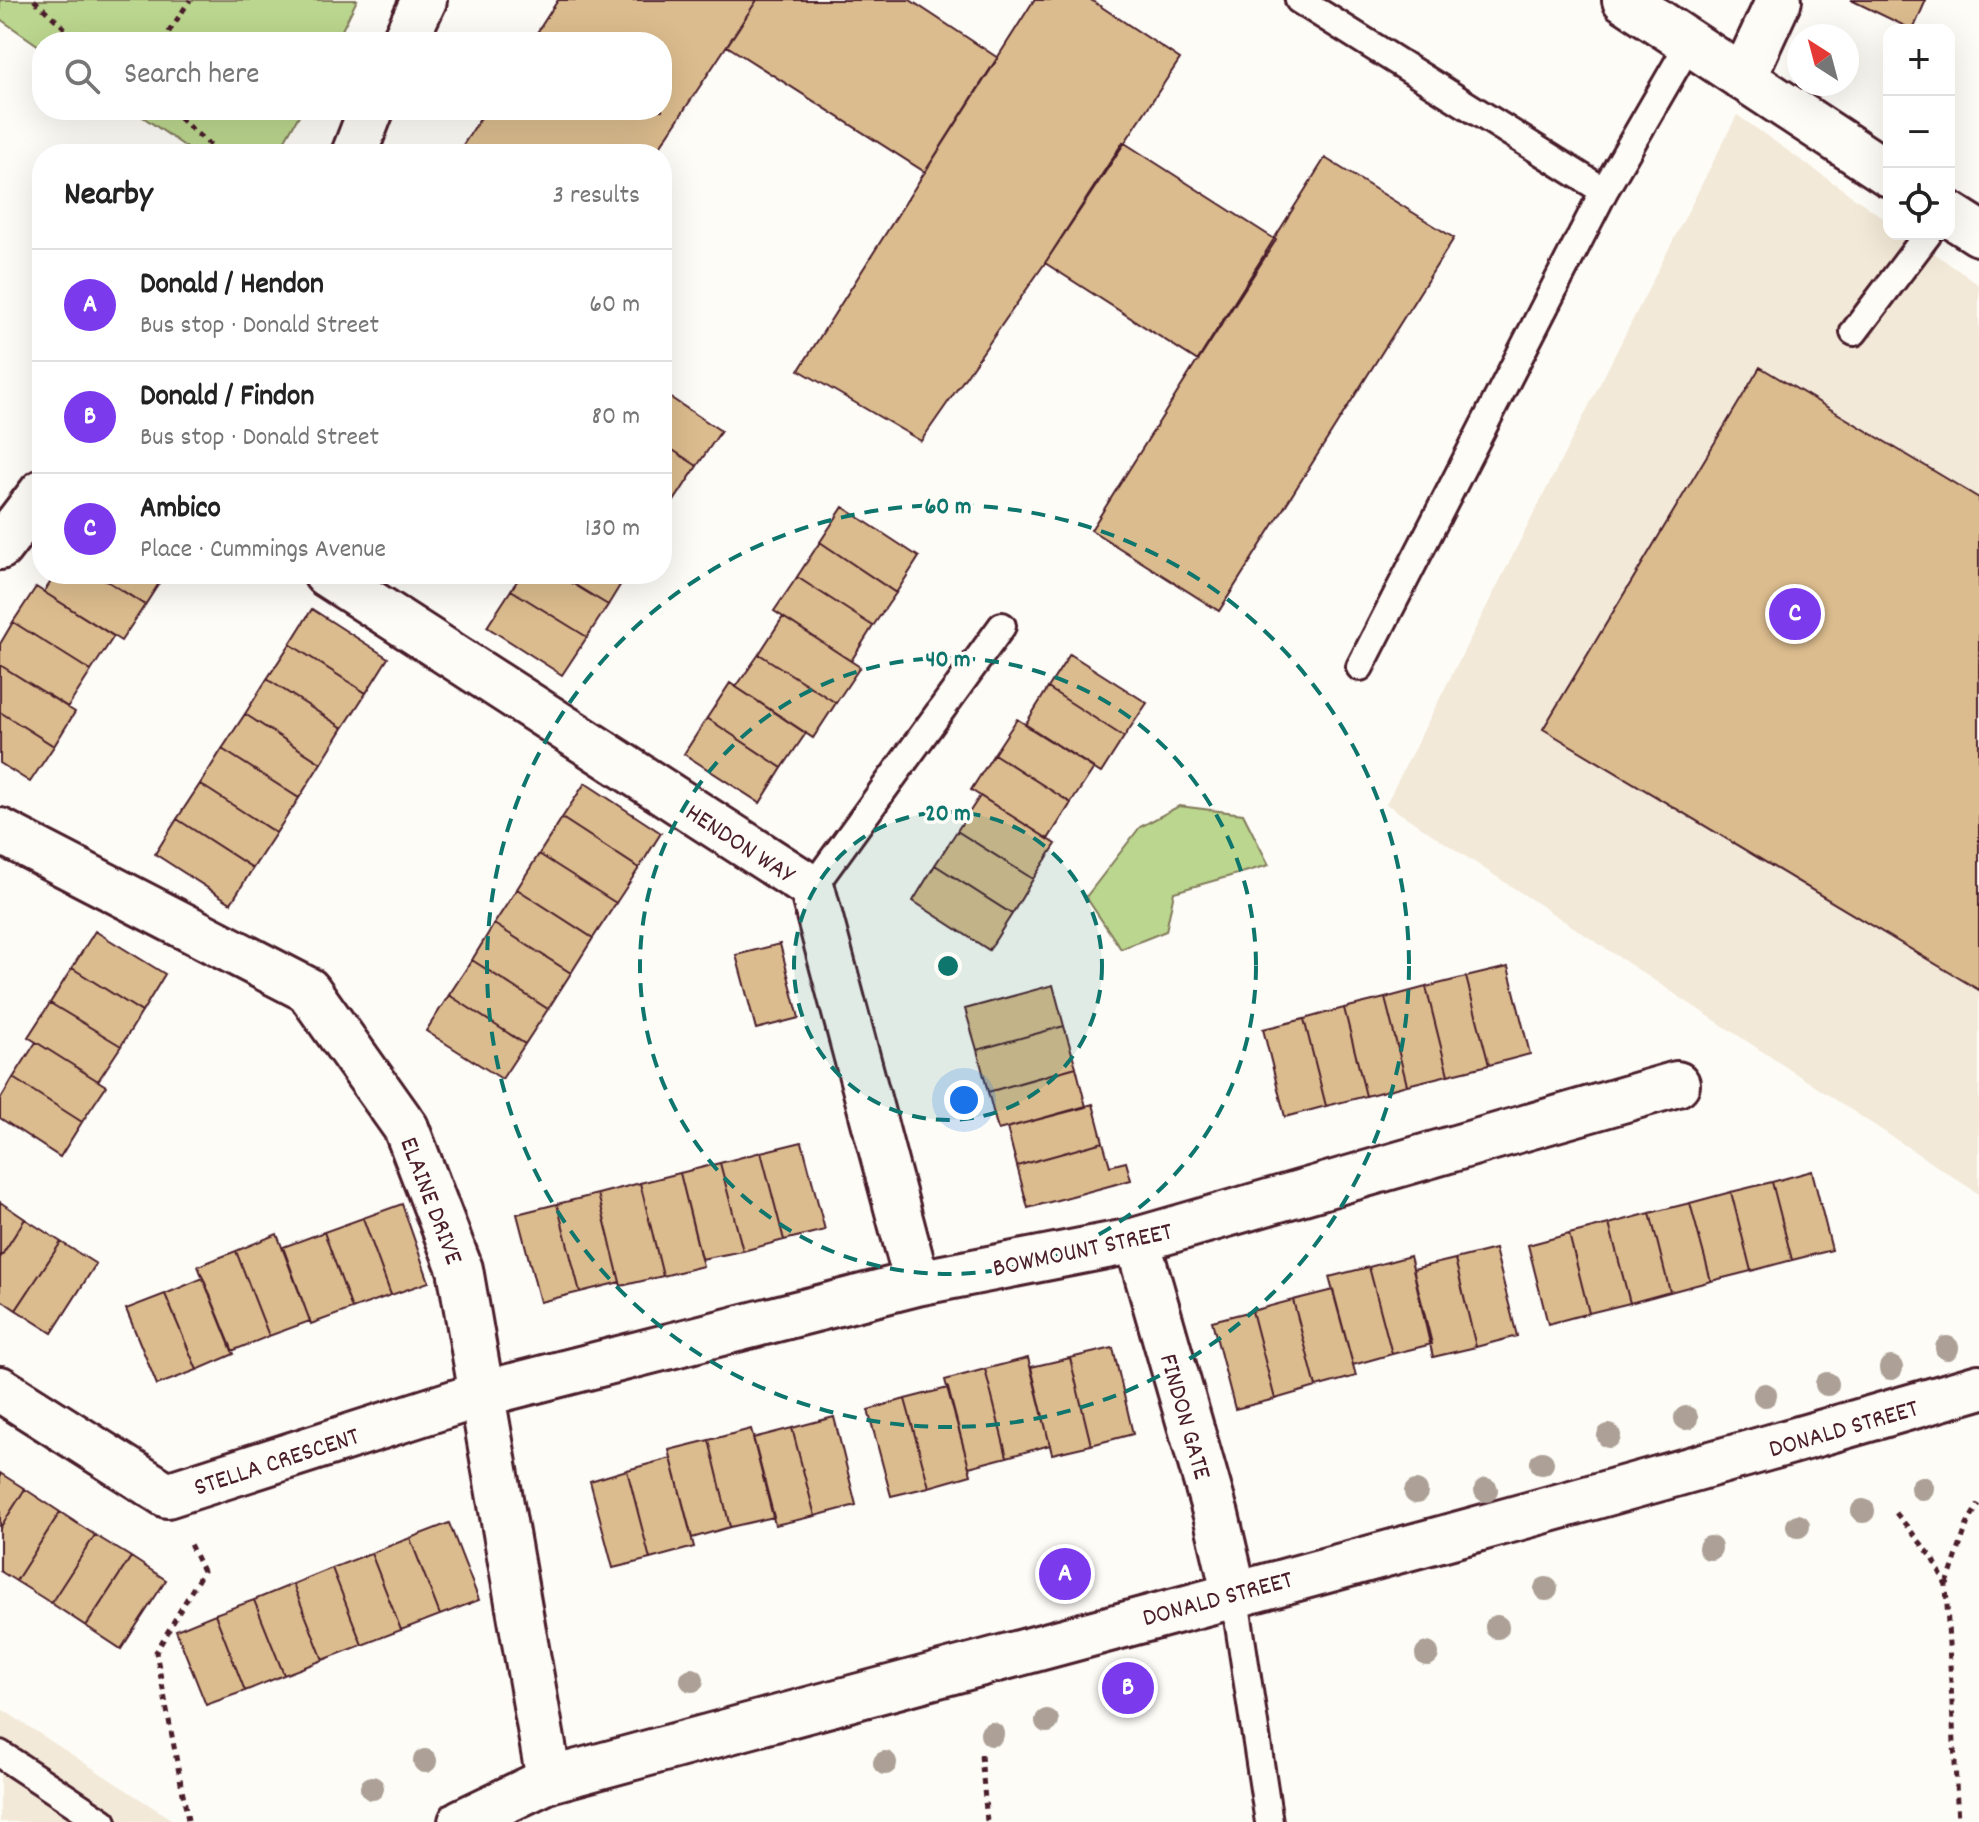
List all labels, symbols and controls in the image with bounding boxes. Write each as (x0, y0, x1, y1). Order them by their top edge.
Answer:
north arrow (1787, 24, 1859, 96)
map controls (1883, 24, 1955, 240)
button: + (1883, 24, 1955, 96)
search box (32, 32, 672, 120)
icon: search (60, 54, 104, 98)
text: Search here (124, 55, 260, 98)
button: − (1883, 96, 1955, 168)
button: locate (1883, 168, 1955, 240)
text: Nearby (64, 172, 153, 221)
text: 3 results (553, 178, 640, 215)
text: Donald / Hendon (140, 265, 324, 308)
text: A (83, 287, 97, 324)
text: 60 m (589, 287, 640, 324)
text: Bus stop · Donald Street (140, 308, 379, 345)
text: Donald / Findon (140, 377, 314, 420)
text: B (84, 399, 96, 436)
text: 80 m (592, 399, 640, 436)
text: Bus stop · Donald Street (140, 420, 379, 457)
text: Ambico (140, 489, 221, 532)
text: 60 m (925, 491, 971, 525)
text: C (84, 511, 96, 548)
text: 130 m (585, 511, 640, 548)
text: Place · Cummings Avenue (140, 532, 386, 569)
pin: C (1769, 584, 1821, 644)
text: 40 m (925, 644, 971, 678)
street label: HENDON WAY (677, 796, 802, 895)
text: 20 m (925, 798, 971, 832)
centre of rings (934, 952, 962, 980)
your location (944, 1080, 984, 1120)
street label: ELAINE DRIVE (388, 1132, 471, 1270)
street label: BOWMOUNT STREET (990, 1214, 1176, 1289)
street label: FINDON GATE (1148, 1350, 1219, 1484)
street label: DONALD STREET (1765, 1391, 1924, 1469)
street label: STELLA CRESCENT (190, 1419, 365, 1507)
pin: A (1039, 1544, 1091, 1604)
street label: DONALD STREET (1139, 1562, 1298, 1638)
pin: B (1102, 1658, 1154, 1718)

